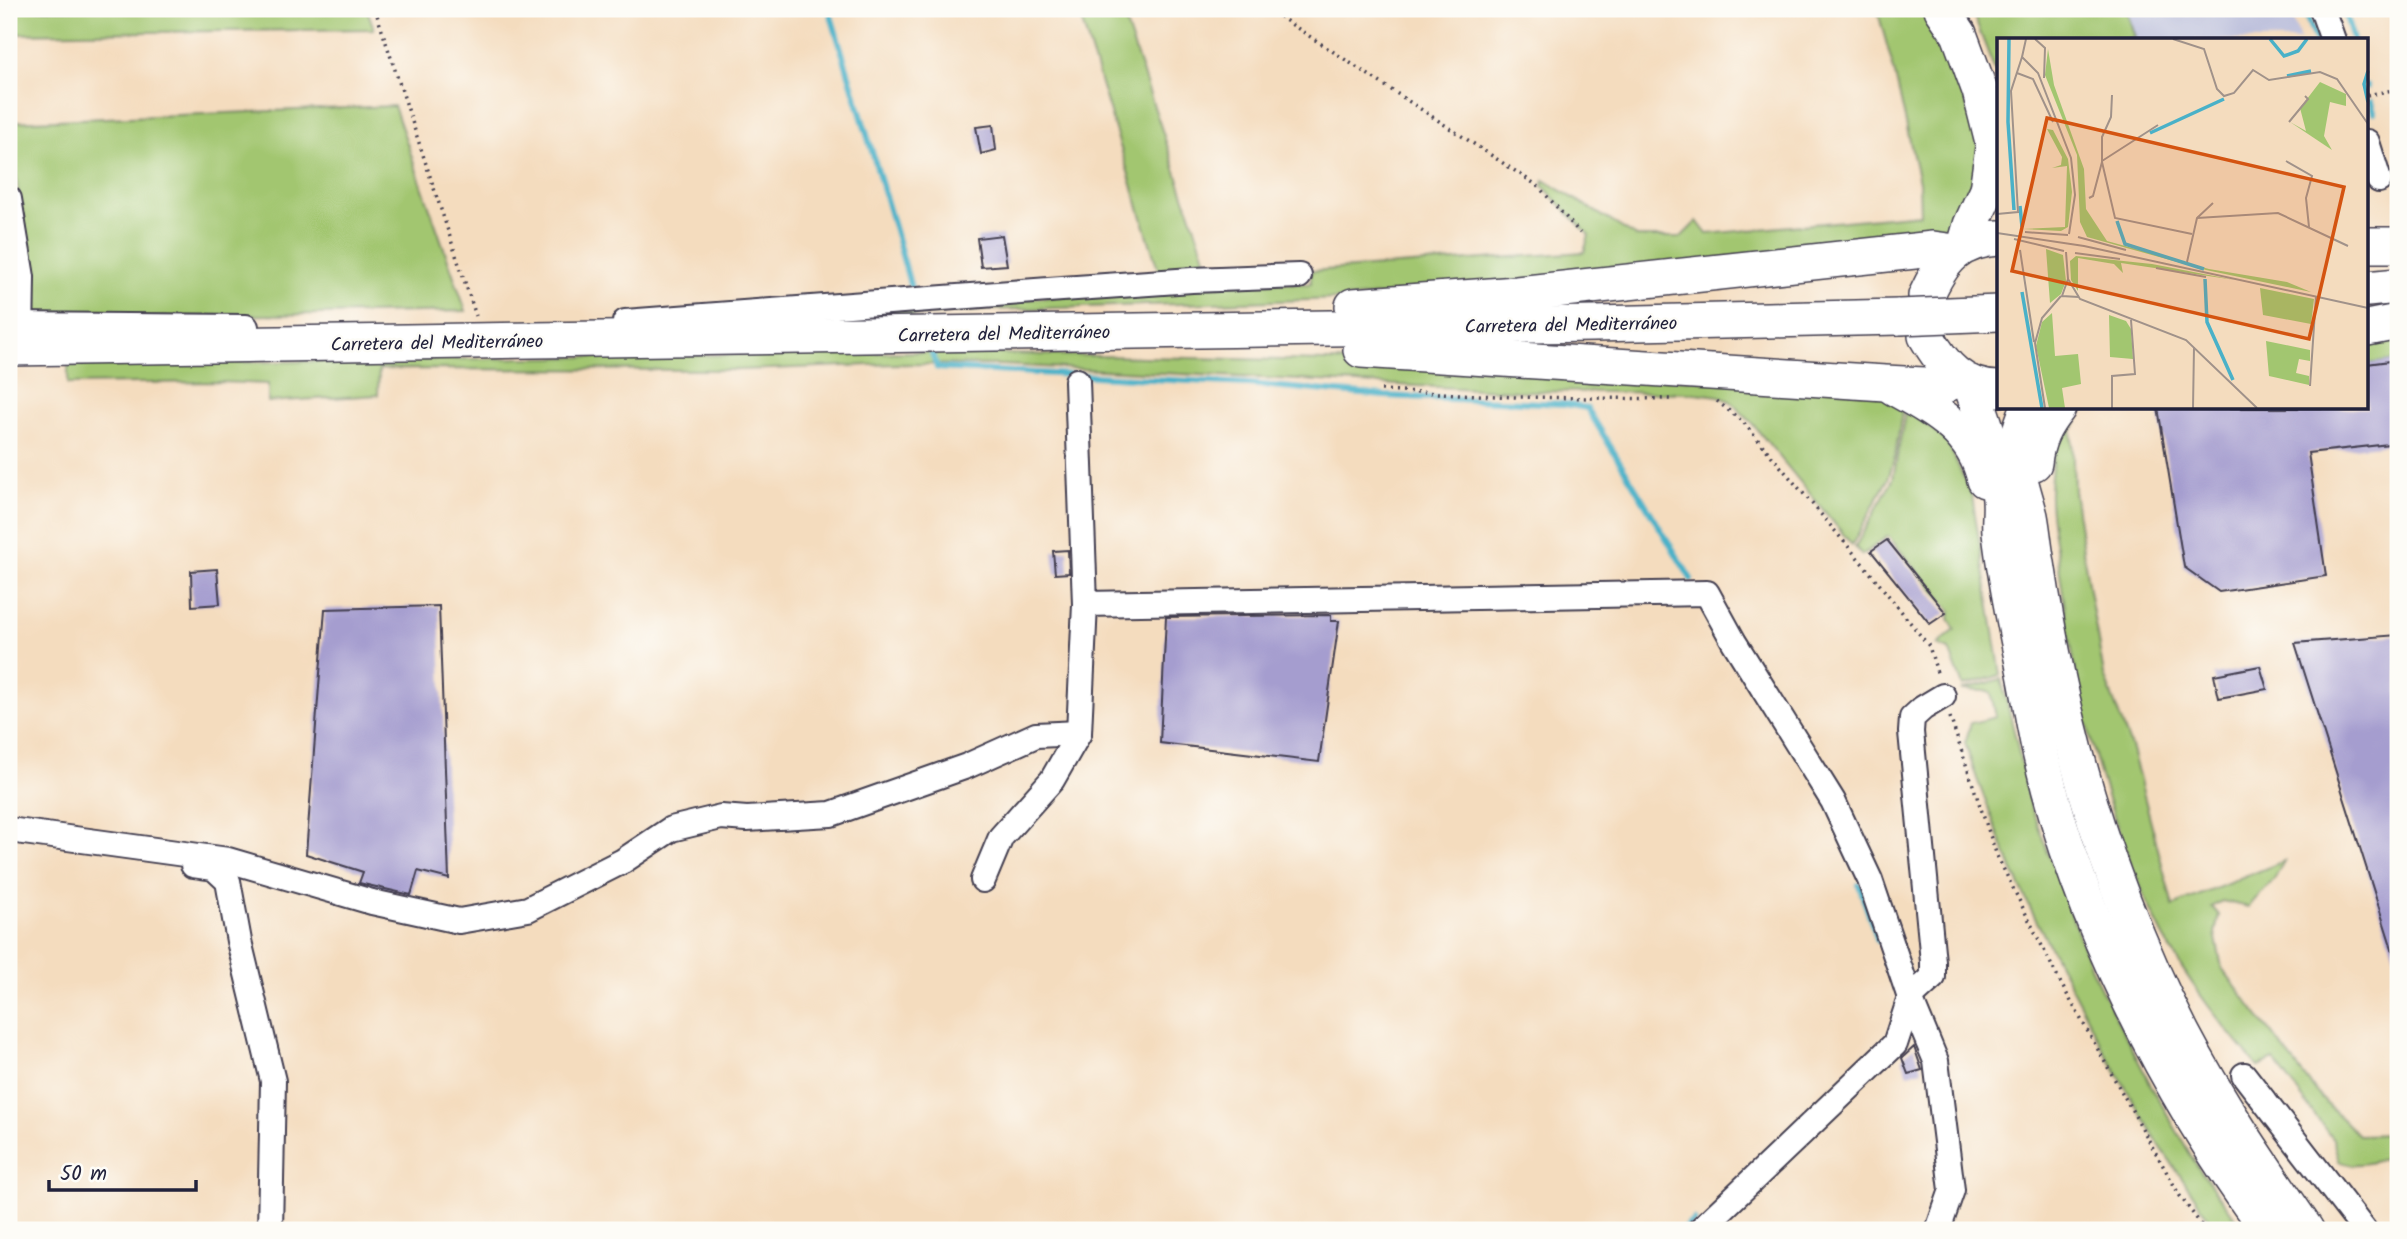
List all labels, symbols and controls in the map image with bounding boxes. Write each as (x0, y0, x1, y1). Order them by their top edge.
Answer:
inset map (1997, 38, 2368, 410)
street label: Carretera del Mediterráneo (1464, 309, 1678, 343)
street label: Carretera del Mediterráneo (897, 318, 1111, 352)
street label: Carretera del Mediterráneo (330, 327, 544, 361)
scale bar (49, 1148, 196, 1192)
text: 50 m (60, 1158, 107, 1191)

